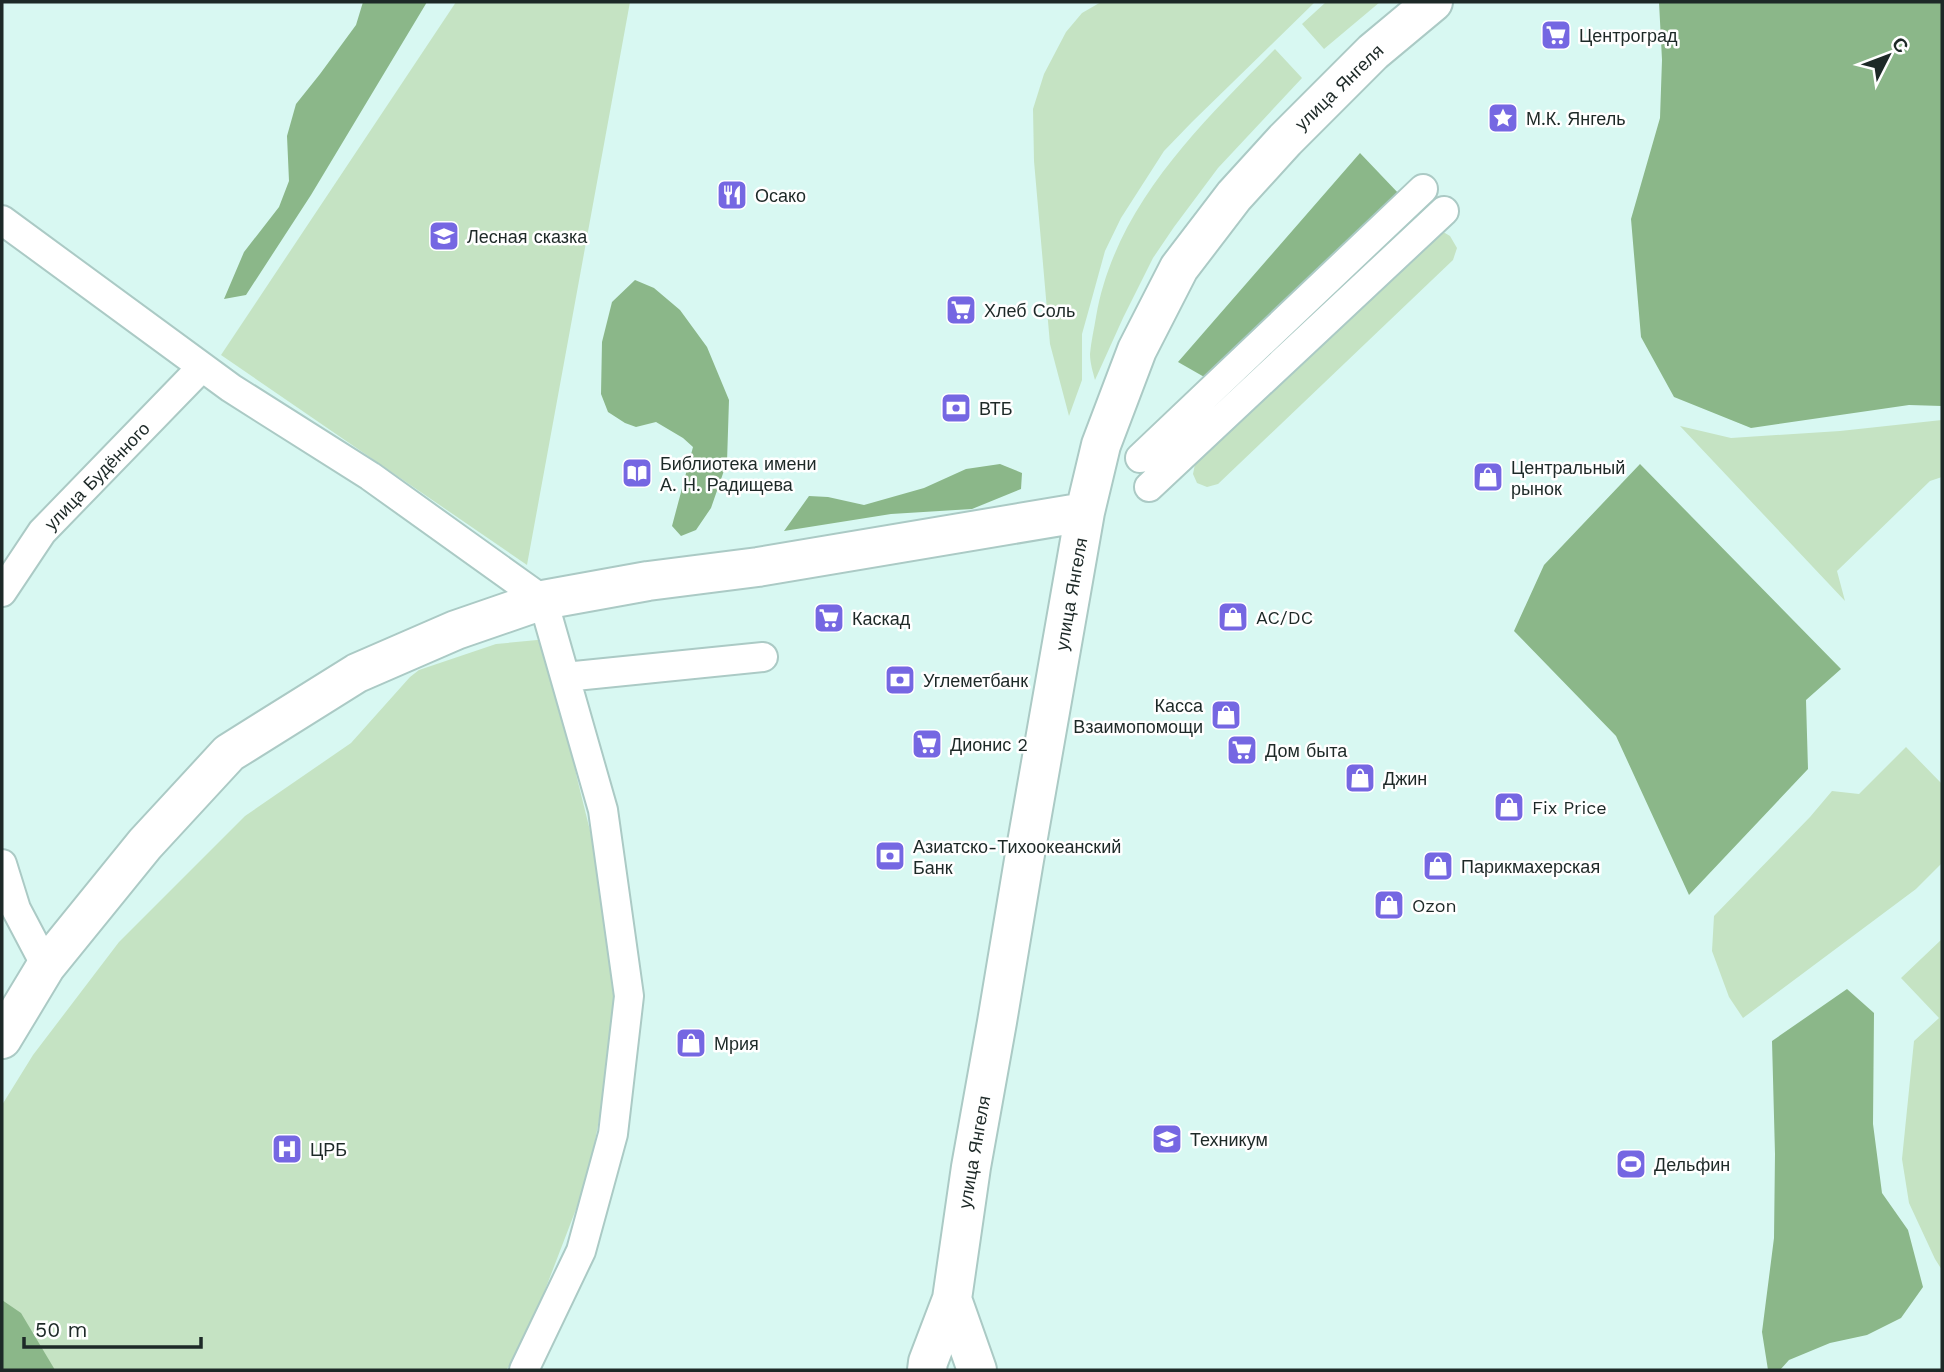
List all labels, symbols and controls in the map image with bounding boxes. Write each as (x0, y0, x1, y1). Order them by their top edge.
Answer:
supermarket icon: Центроград (1539, 18, 1573, 52)
north arrow (1853, 21, 1923, 91)
place label: Центроград (1579, 25, 1678, 46)
text: С (1887, 32, 1914, 58)
street label: улица Янгеля (1291, 40, 1387, 134)
place icon: М.К. Янгель (1486, 101, 1520, 135)
place label: М.К. Янгель (1526, 108, 1626, 129)
restaurant icon: Осако (715, 178, 749, 212)
place label: Осако (755, 185, 806, 206)
school or university icon: Лесная сказка (427, 219, 461, 253)
place label: Лесная сказка (467, 226, 588, 247)
supermarket icon: Хлеб Соль (944, 293, 978, 327)
place label: Хлеб Соль (984, 300, 1075, 321)
bank icon: ВТБ (939, 391, 973, 425)
place label: ВТБ (979, 398, 1013, 419)
street label: улица Будённого (40, 418, 154, 534)
place label: Библиотека имени А. Н. Радищева (660, 453, 816, 495)
library icon: Библиотека имени А. Н. Радищева (620, 456, 654, 490)
place label: Центральный рынок (1511, 457, 1625, 499)
shop icon: Центральный рынок (1471, 460, 1505, 494)
street label: улица Янгеля (1051, 536, 1091, 652)
shop icon: AC/DC (1216, 600, 1250, 634)
supermarket icon: Каскад (812, 601, 846, 635)
place label: AC/DC (1256, 607, 1313, 628)
place label: Каскад (852, 608, 911, 629)
bank icon: Углеметбанк (883, 663, 917, 697)
place label: Углеметбанк (923, 670, 1028, 691)
place label: Касса Взаимопомощи (1073, 695, 1204, 737)
shop icon: Касса Взаимопомощи (1209, 698, 1243, 732)
supermarket icon: Дионис 2 (910, 727, 944, 761)
supermarket icon: Дом быта (1225, 733, 1259, 767)
place label: Дионис 2 (950, 734, 1028, 755)
place label: Дом быта (1265, 740, 1348, 761)
shop icon: Джин (1343, 761, 1377, 795)
place label: Джин (1383, 768, 1427, 789)
shop icon: Fix Price (1492, 790, 1526, 824)
place label: Fix Price (1532, 797, 1607, 818)
place label: Азиатско-Тихоокеанский Банк (913, 836, 1121, 878)
bank icon: Азиатско-Тихоокеанский Банк (873, 839, 907, 873)
shop icon: Парикмахерская (1421, 849, 1455, 883)
place label: Парикмахерская (1461, 856, 1600, 877)
shop icon: Ozon (1372, 888, 1406, 922)
place label: Ozon (1412, 895, 1457, 916)
shop icon: Мрия (674, 1026, 708, 1060)
place label: Мрия (714, 1033, 759, 1054)
street label: улица Янгеля (954, 1094, 994, 1210)
school or university icon: Техникум (1150, 1122, 1184, 1156)
place label: Техникум (1190, 1129, 1268, 1150)
hospital icon: ЦРБ (270, 1132, 304, 1166)
place label: ЦРБ (310, 1139, 347, 1160)
sports icon: Дельфин (1614, 1147, 1648, 1181)
place label: Дельфин (1654, 1154, 1730, 1175)
scale bar (24, 1306, 201, 1350)
text: 50 m (35, 1317, 87, 1342)

